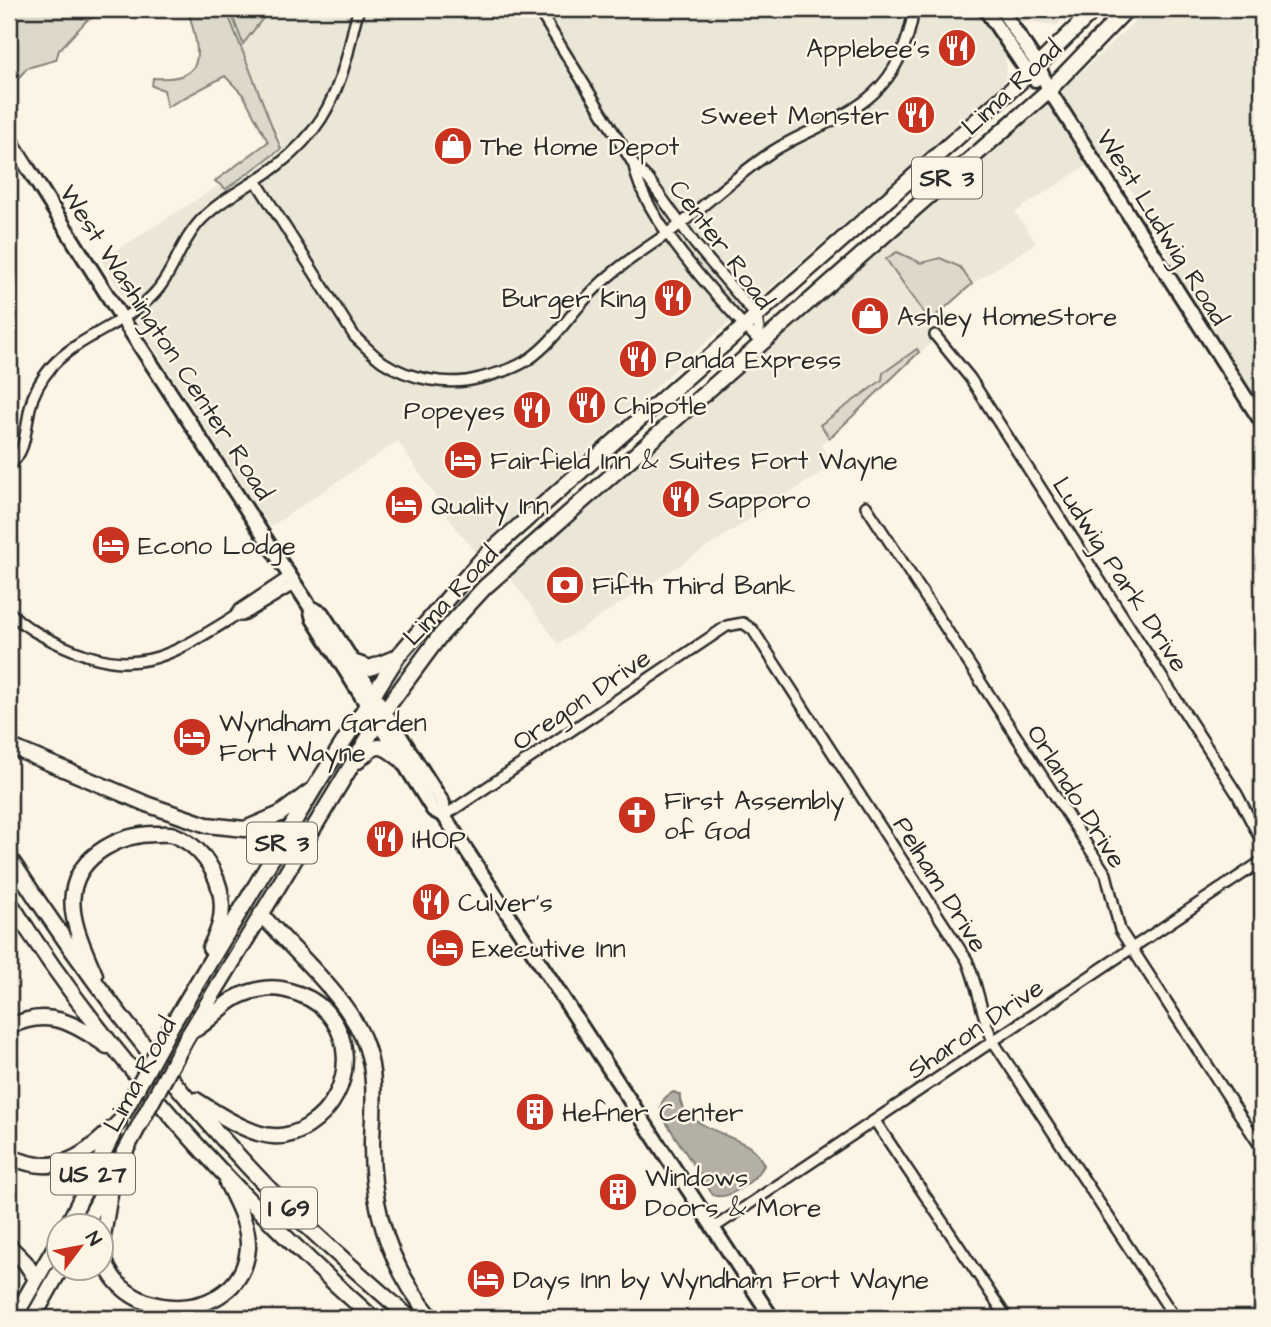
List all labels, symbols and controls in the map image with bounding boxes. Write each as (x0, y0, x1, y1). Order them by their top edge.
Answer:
restaurant icon: Applebee's (936, 27, 978, 69)
place label: Applebee's (806, 31, 930, 67)
street label: Lima Road (954, 32, 1070, 144)
restaurant icon: Sweet Monster (895, 94, 937, 136)
place label: Sweet Monster (701, 98, 889, 134)
street label: West Ludwig Road (1085, 122, 1237, 334)
shop icon: The Home Depot (432, 125, 474, 167)
place label: The Home Depot (480, 129, 680, 165)
road number: SR 3 (912, 158, 982, 198)
street label: Center Road (660, 172, 782, 317)
street label: West Washington Center Road (49, 178, 282, 508)
restaurant icon: Burger King (652, 277, 694, 319)
place label: Burger King (502, 281, 646, 319)
shop icon: Ashley HomeStore (849, 295, 891, 337)
place label: Ashley HomeStore (897, 299, 1117, 337)
restaurant icon: Panda Express (617, 338, 659, 380)
place label: Panda Express (665, 342, 841, 378)
restaurant icon: Chipotle (566, 384, 608, 426)
place label: Chipotle (614, 388, 707, 424)
restaurant icon: Popeyes (511, 389, 553, 431)
place label: Popeyes (404, 393, 505, 431)
hotel icon: Fairfield Inn & Suites Fort Wayne (442, 439, 484, 481)
place label: Fairfield Inn & Suites Fort Wayne (490, 443, 898, 481)
street label: Ludwig Park Drive (1042, 470, 1197, 680)
restaurant icon: Sapporo (660, 478, 702, 520)
place label: Sapporo (708, 482, 811, 518)
hotel icon: Quality Inn (383, 484, 425, 526)
place label: Quality Inn (431, 488, 549, 526)
hotel icon: Econo Lodge (90, 524, 132, 566)
place label: Econo Lodge (138, 528, 296, 566)
street label: Lima Road (395, 538, 507, 654)
bank icon: Fifth Third Bank (544, 564, 586, 606)
place label: Fifth Third Bank (592, 568, 795, 604)
street label: Oregon Drive (505, 640, 659, 761)
place label: Wyndham Garden Fort Wayne (219, 705, 427, 773)
hotel icon: Wyndham Garden Fort Wayne (171, 716, 213, 758)
street label: Orlando Drive (1018, 718, 1135, 875)
place label: First Assembly of God (664, 783, 844, 849)
church icon: First Assembly of God (616, 794, 658, 836)
street label: Pelham Drive (884, 810, 996, 959)
restaurant icon: IHOP (364, 818, 406, 860)
road number: SR 3 (247, 822, 317, 864)
place label: IHOP (412, 822, 466, 858)
restaurant icon: Culver's (410, 881, 452, 923)
place label: Culver's (458, 885, 553, 921)
hotel icon: Executive Inn (424, 927, 466, 969)
place label: Executive Inn (472, 931, 626, 967)
street label: Sharon Drive (900, 970, 1051, 1088)
street label: Lima Road (95, 1011, 185, 1138)
building icon: Hefner Center (514, 1091, 556, 1133)
place label: Hefner Center (562, 1095, 743, 1131)
road number: US 27 (51, 1154, 135, 1194)
place label: Windows Doors & More (645, 1160, 821, 1226)
building icon: Windows Doors & More (597, 1171, 639, 1213)
road number: I 69 (261, 1188, 317, 1228)
north arrow (46, 1212, 116, 1282)
text: N (79, 1227, 108, 1251)
hotel icon: Days Inn by Wyndham Fort Wayne (465, 1258, 507, 1300)
place label: Days Inn by Wyndham Fort Wayne (513, 1262, 929, 1300)

